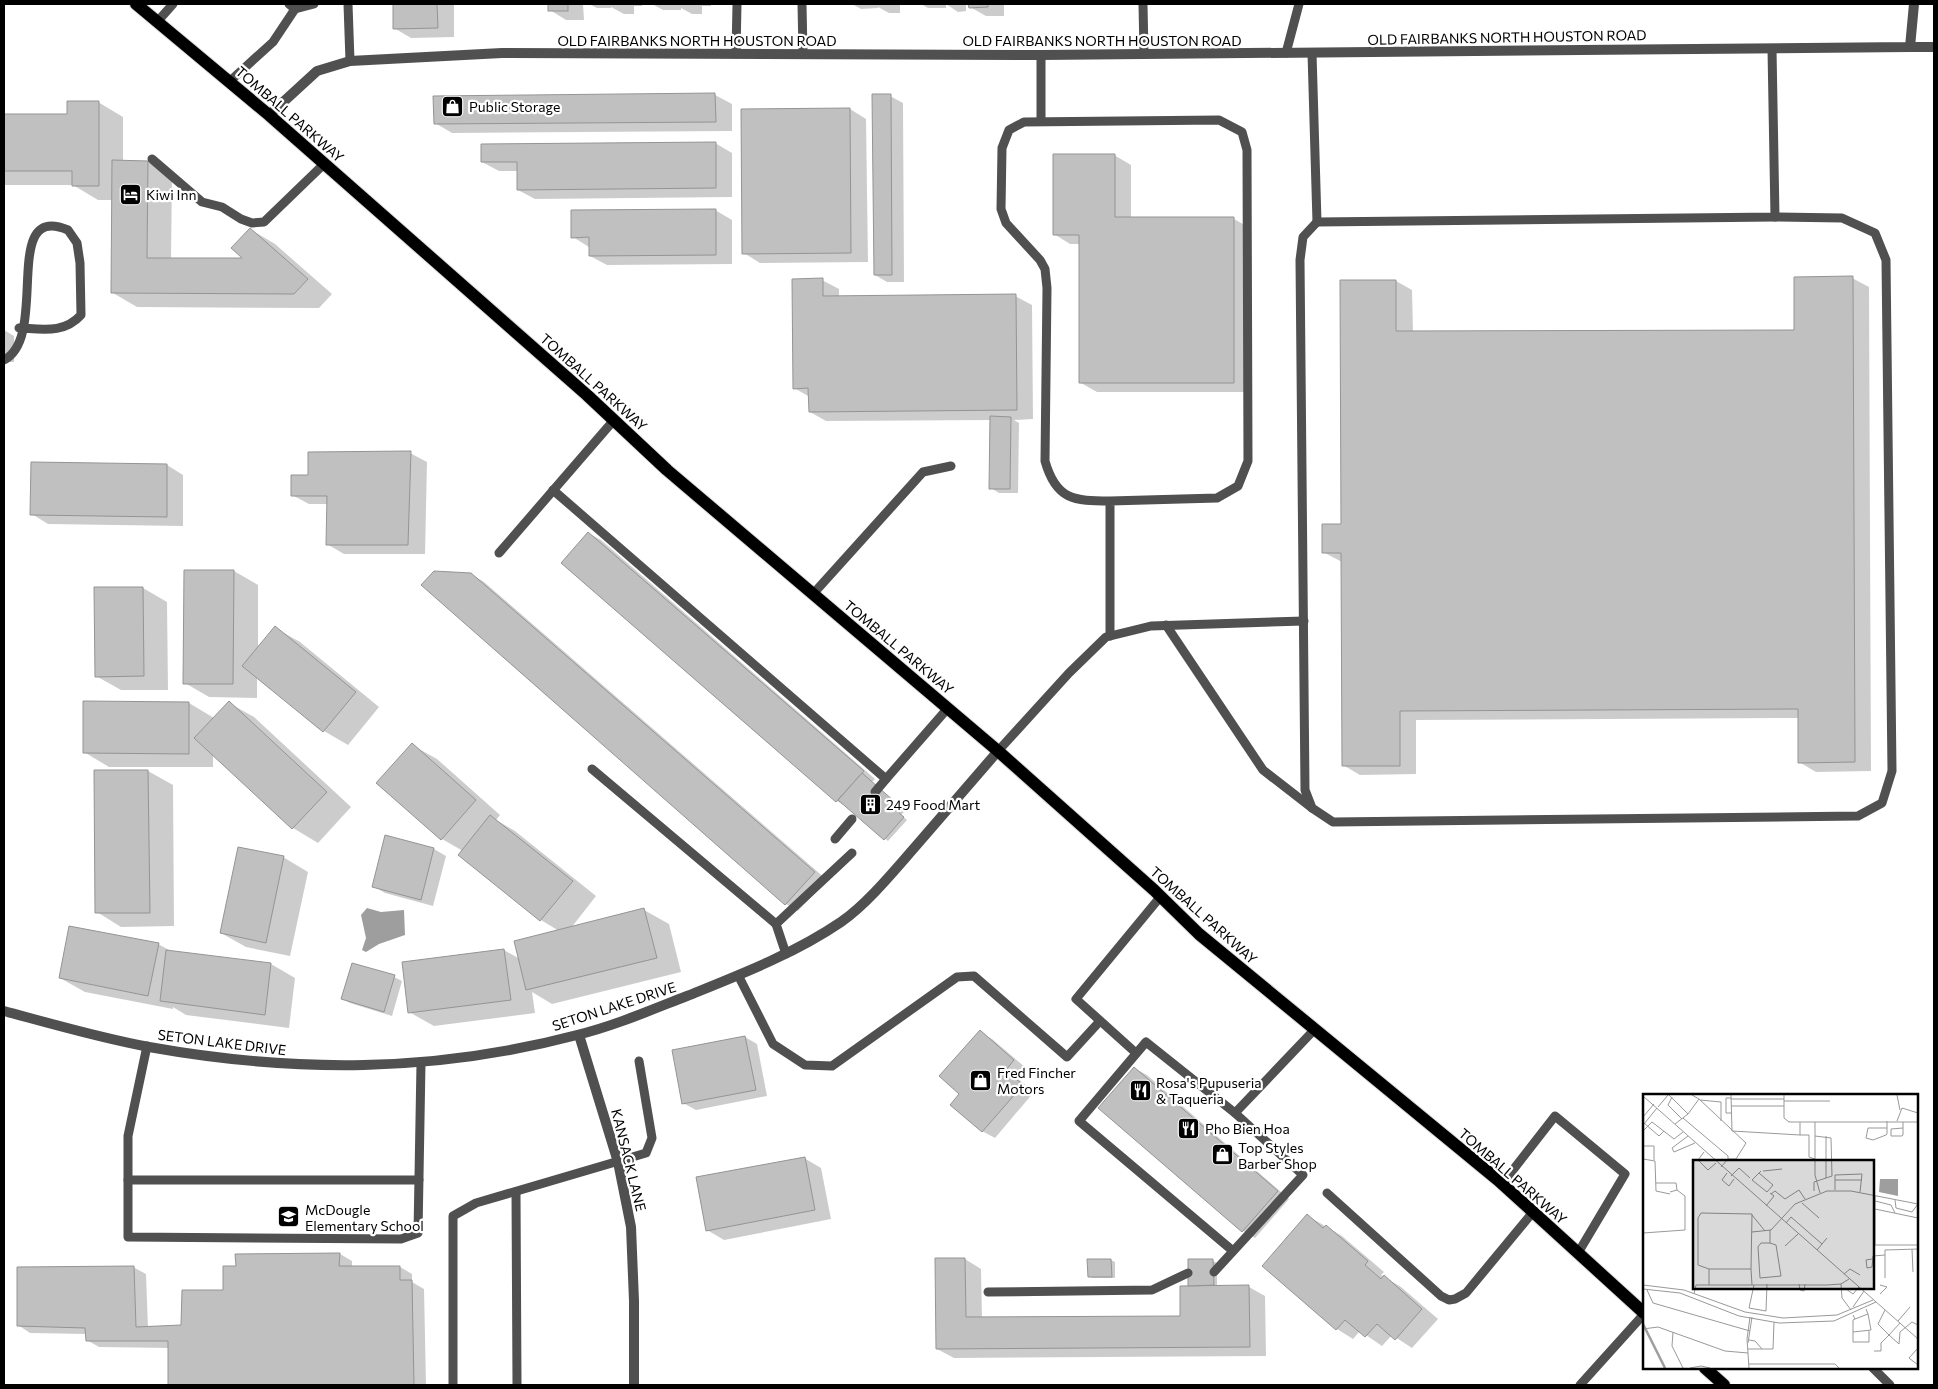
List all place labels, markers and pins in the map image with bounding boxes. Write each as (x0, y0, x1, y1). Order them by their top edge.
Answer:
shop icon: Public Storage (441, 94, 465, 118)
place label: Public Storage (469, 98, 560, 115)
hotel icon: Kiwi Inn (118, 182, 142, 206)
place label: Kiwi Inn (146, 186, 196, 203)
building icon: 249 Food Mart (858, 792, 882, 816)
place label: 249 Food Mart (886, 796, 980, 813)
place label: Fred Fincher Motors (997, 1064, 1076, 1097)
shop icon: Fred Fincher Motors (969, 1068, 993, 1092)
place label: Rosa's Pupuseria & Taqueria (1156, 1074, 1262, 1107)
restaurant icon: Rosa's Pupuseria & Taqueria (1128, 1078, 1152, 1102)
restaurant icon: Pho Bien Hoa (1177, 1116, 1201, 1140)
place label: Pho Bien Hoa (1205, 1120, 1290, 1137)
place label: Top Styles Barber Shop (1238, 1139, 1317, 1172)
shop icon: Top Styles Barber Shop (1210, 1143, 1234, 1167)
place label: McDougle Elementary School (305, 1201, 424, 1234)
school or university icon: McDougle Elementary School (277, 1205, 301, 1229)

